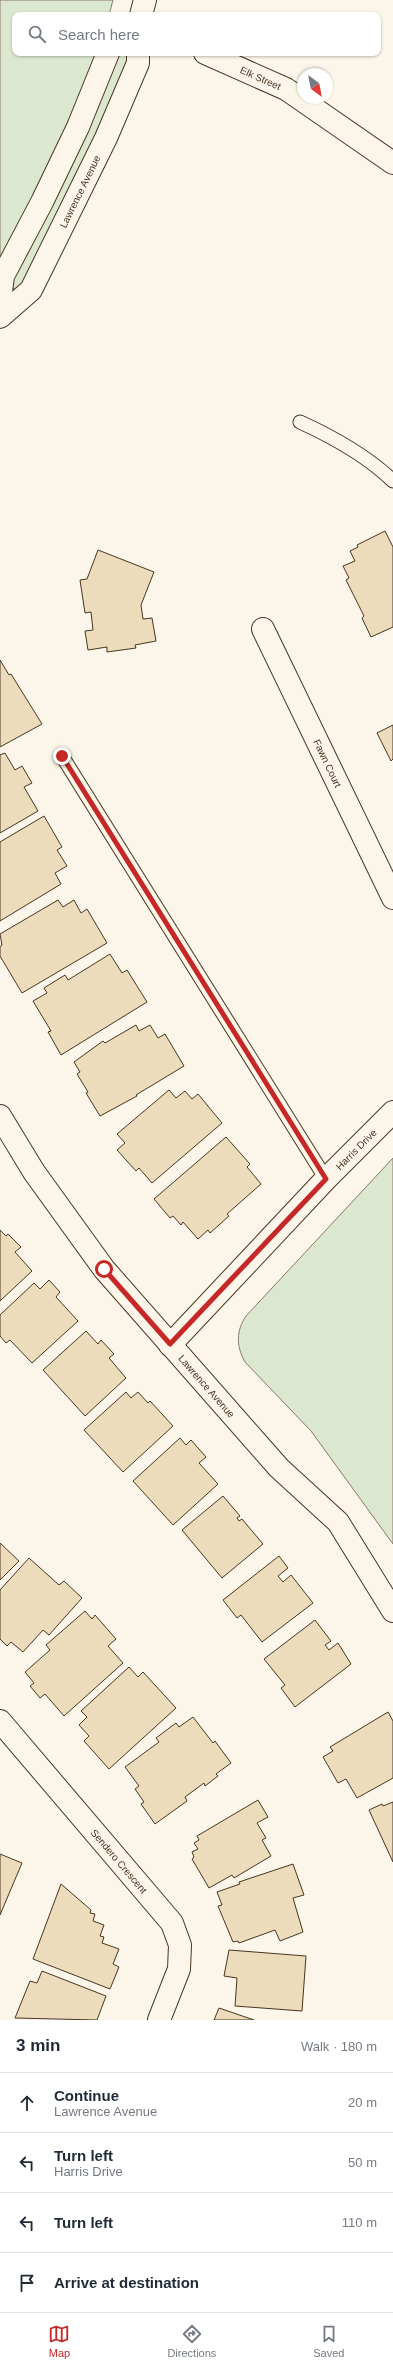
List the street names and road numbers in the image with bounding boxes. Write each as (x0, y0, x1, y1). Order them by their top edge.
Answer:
street label: Elk Street (239, 64, 283, 92)
street label: Lawrence Avenue (57, 153, 102, 229)
street label: Fawn Court (312, 737, 344, 789)
street label: Harris Drive (333, 1126, 379, 1172)
street label: Lawrence Avenue (177, 1353, 238, 1420)
street label: Sendero Crescent (89, 1827, 150, 1896)

